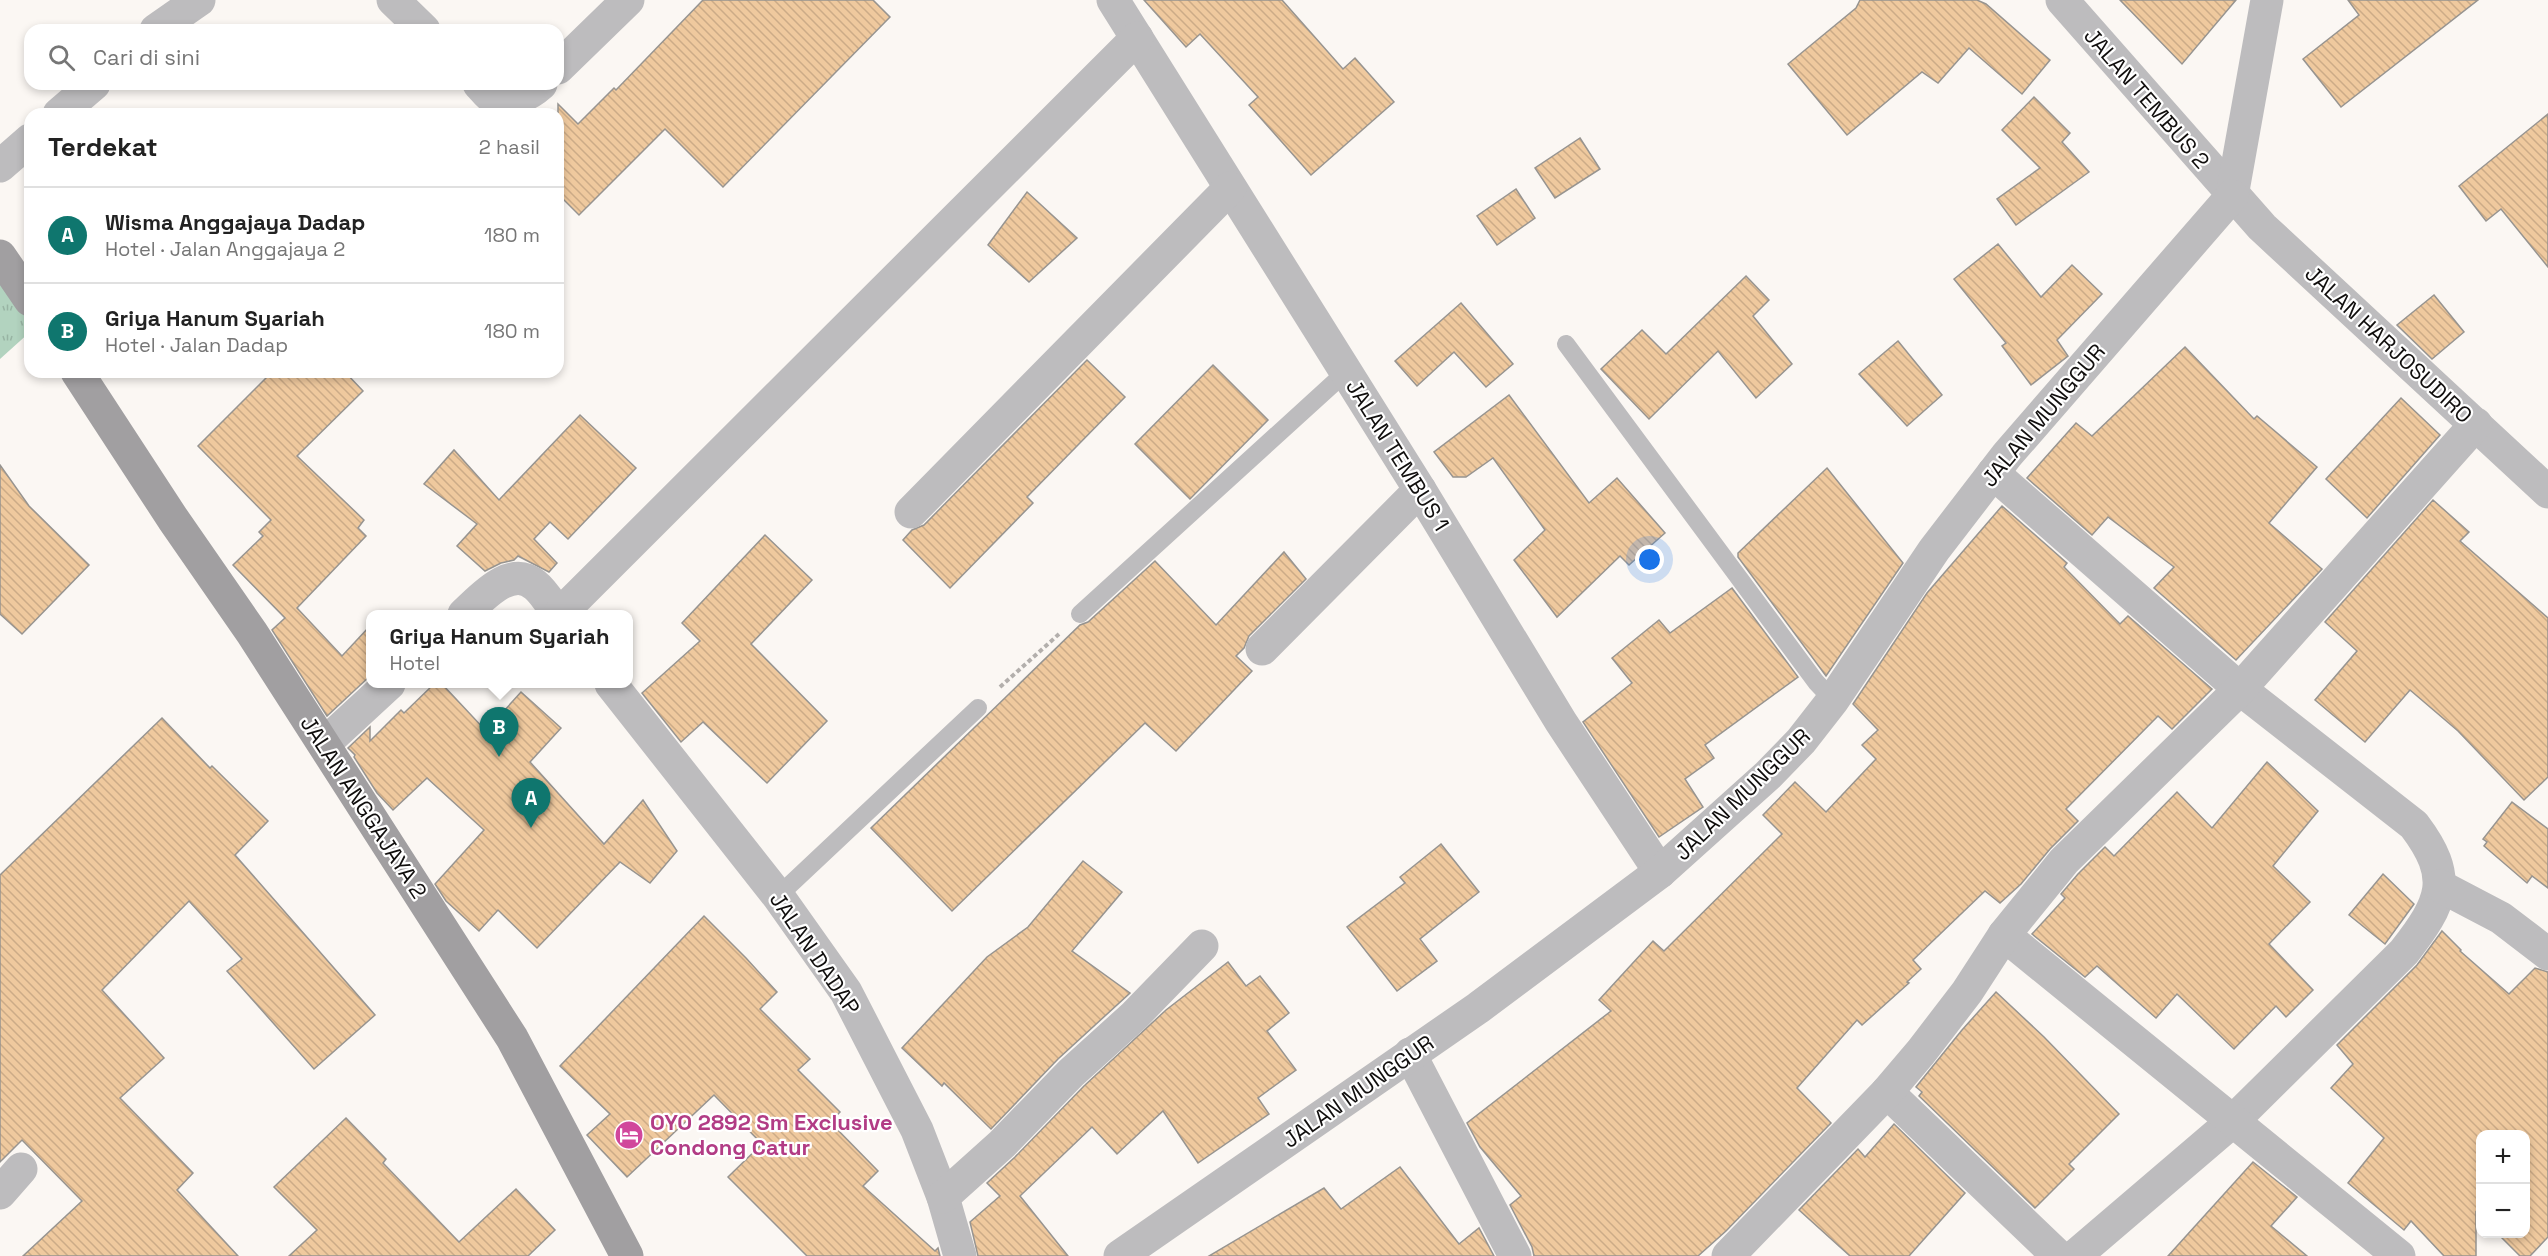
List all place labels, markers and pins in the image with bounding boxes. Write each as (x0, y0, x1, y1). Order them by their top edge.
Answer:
pin: B (480, 708, 518, 757)
pin: A (512, 778, 550, 828)
place label: OYO 2892 Sm Exclusive Condong Catur (650, 1108, 893, 1161)
hotel icon: OYO 2892 Sm Exclusive Condong Catur (613, 1119, 645, 1151)

